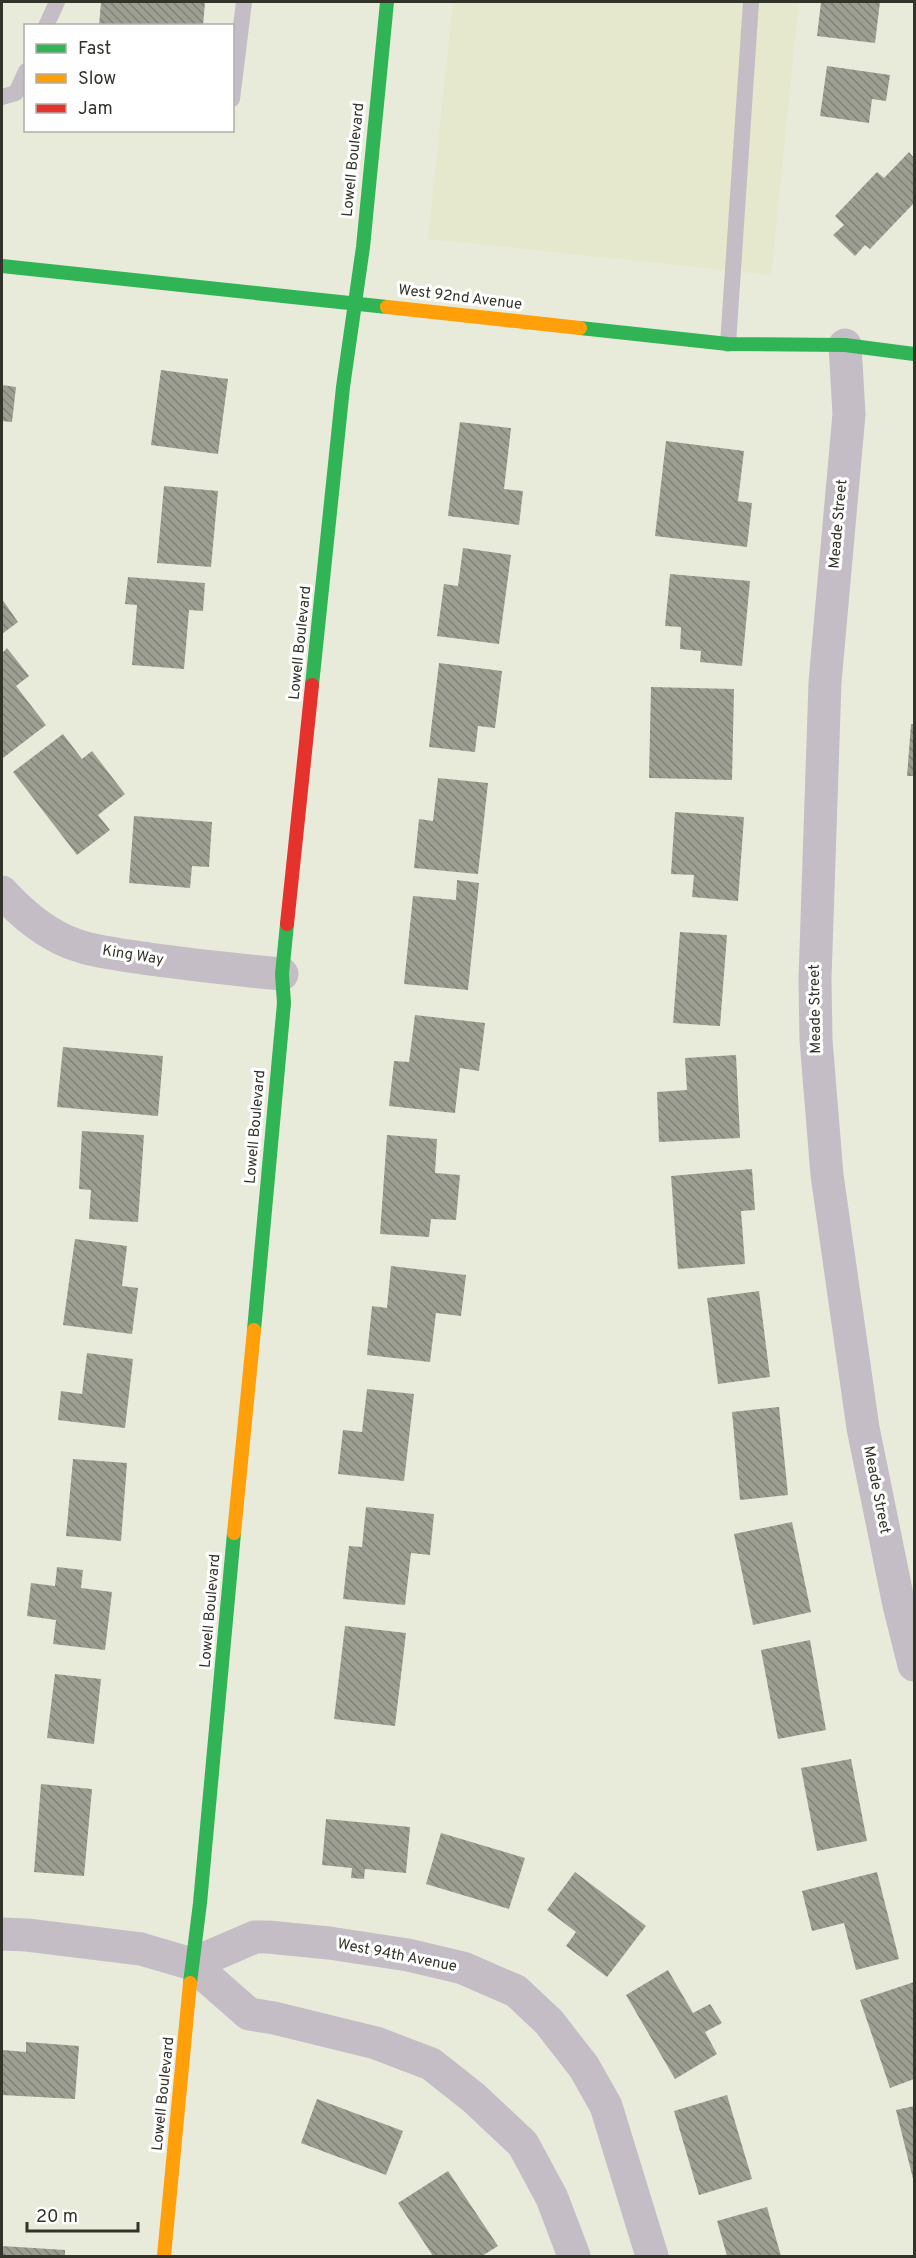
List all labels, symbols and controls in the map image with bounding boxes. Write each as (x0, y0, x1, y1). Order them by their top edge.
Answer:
legend (24, 24, 234, 132)
text: Fast (78, 38, 111, 61)
text: Slow (78, 68, 116, 91)
text: Jam (78, 98, 113, 121)
street label: Lowell Boulevard (339, 102, 369, 218)
street label: West 92nd Avenue (397, 281, 523, 315)
street label: Meade Street (826, 479, 852, 569)
street label: Lowell Boulevard (286, 585, 316, 701)
street label: King Way (101, 942, 165, 970)
street label: Meade Street (806, 964, 826, 1054)
street label: Lowell Boulevard (242, 1069, 270, 1185)
street label: Meade Street (858, 1444, 894, 1536)
street label: Lowell Boulevard (197, 1553, 225, 1669)
street label: West 94th Avenue (336, 1935, 458, 1977)
street label: Lowell Boulevard (149, 2036, 179, 2152)
scale bar (27, 2195, 138, 2233)
text: 20 m (36, 2206, 78, 2229)

